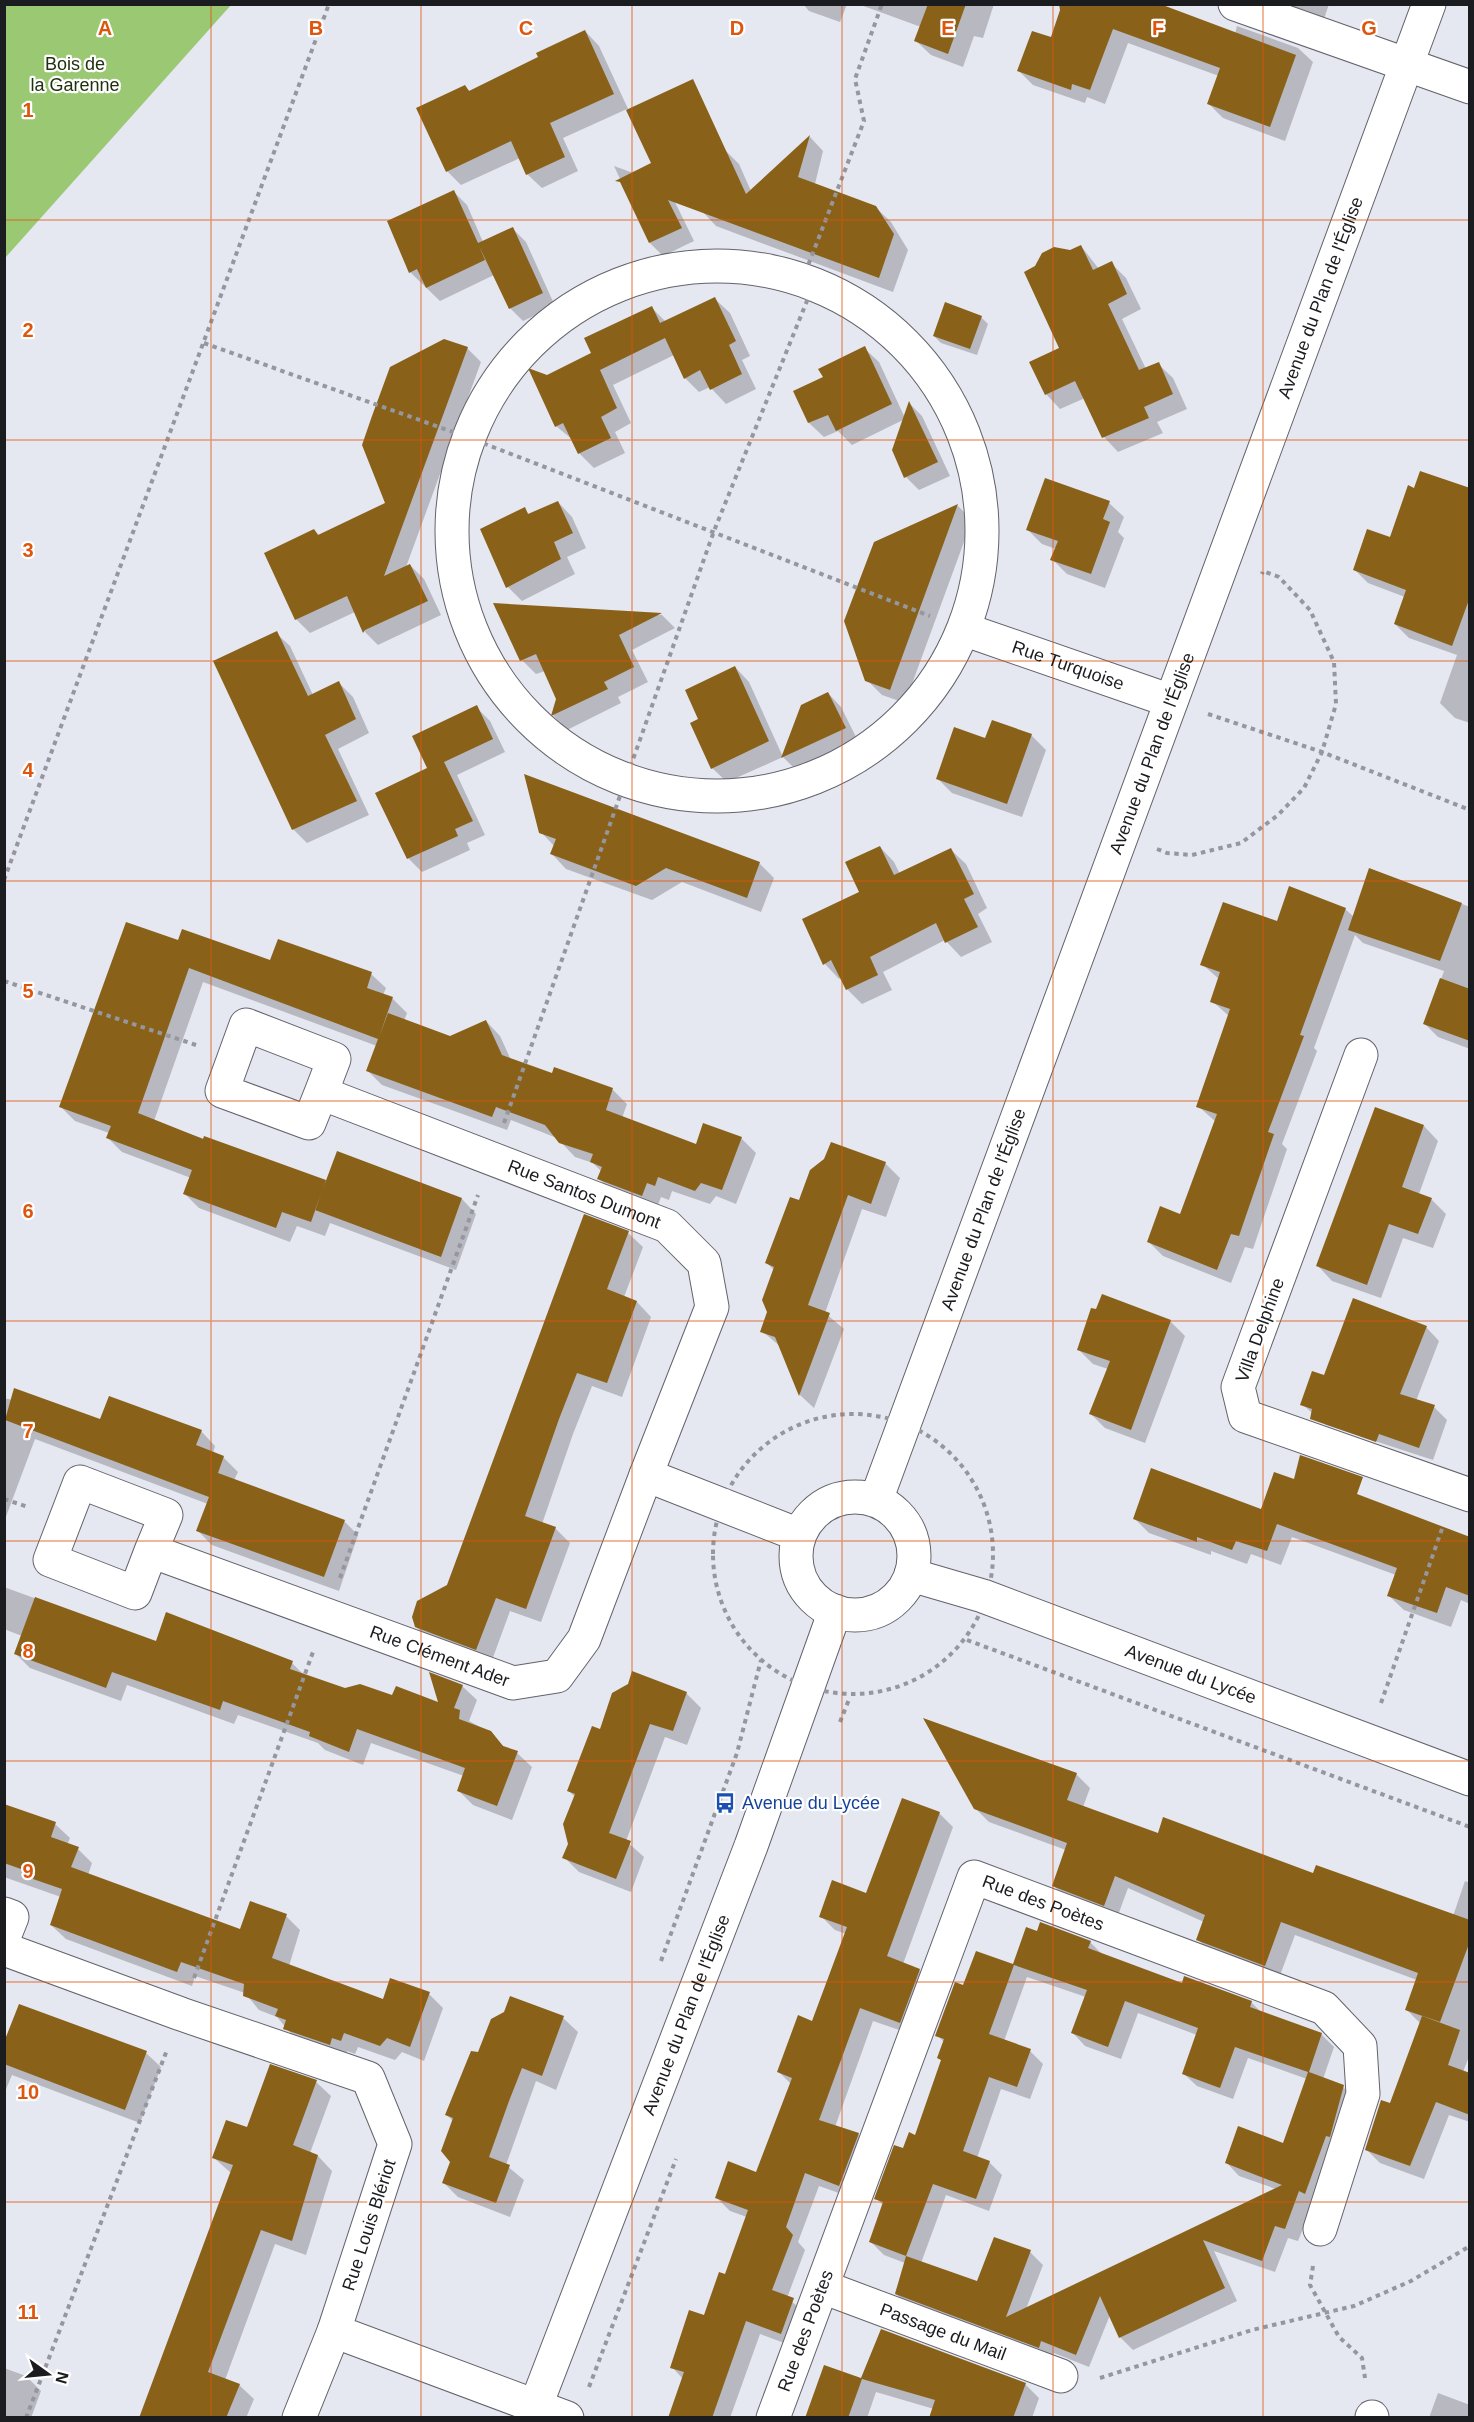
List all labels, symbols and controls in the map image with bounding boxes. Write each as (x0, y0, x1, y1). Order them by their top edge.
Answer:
text: A (98, 17, 112, 39)
text: B (309, 17, 323, 39)
text: C (519, 17, 533, 39)
text: D (730, 17, 744, 39)
text: E (941, 17, 955, 39)
text: F (1152, 17, 1164, 39)
text: G (1361, 17, 1377, 39)
park label: Bois de la Garenne (30, 54, 120, 95)
text: 1 (22, 99, 34, 121)
street label: Avenue du Plan de l'Église (1274, 194, 1367, 401)
text: 2 (22, 319, 34, 341)
text: 3 (22, 539, 34, 561)
street label: Rue Turquoise (1009, 637, 1127, 694)
street label: Avenue du Plan de l'Église (1106, 650, 1198, 857)
text: 4 (22, 759, 34, 781)
text: 5 (22, 980, 34, 1002)
street label: Avenue du Plan de l'Église (937, 1106, 1030, 1313)
street label: Rue Santos Dumont (505, 1156, 664, 1233)
text: 6 (22, 1200, 34, 1222)
street label: Villa Delphine (1232, 1275, 1288, 1385)
text: 7 (22, 1420, 34, 1442)
street label: Rue Clément Ader (367, 1622, 512, 1691)
text: 8 (22, 1640, 34, 1662)
street label: Avenue du Lycée (1123, 1640, 1259, 1708)
bus stop icon: Avenue du Lycée (713, 1791, 737, 1815)
place label: Avenue du Lycée (742, 1793, 880, 1813)
text: 9 (22, 1860, 34, 1882)
street label: Rue des Poètes (980, 1871, 1107, 1935)
street label: Avenue du Plan de l'Église (638, 1912, 734, 2118)
text: 10 (17, 2081, 39, 2103)
street label: Rue Louis Blériot (338, 2157, 400, 2293)
street label: Rue des Poètes (774, 2267, 837, 2394)
street label: Passage du Mail (877, 2299, 1009, 2365)
text: 11 (17, 2301, 39, 2323)
north arrow (18, 2344, 78, 2404)
text: N (52, 2370, 72, 2386)

